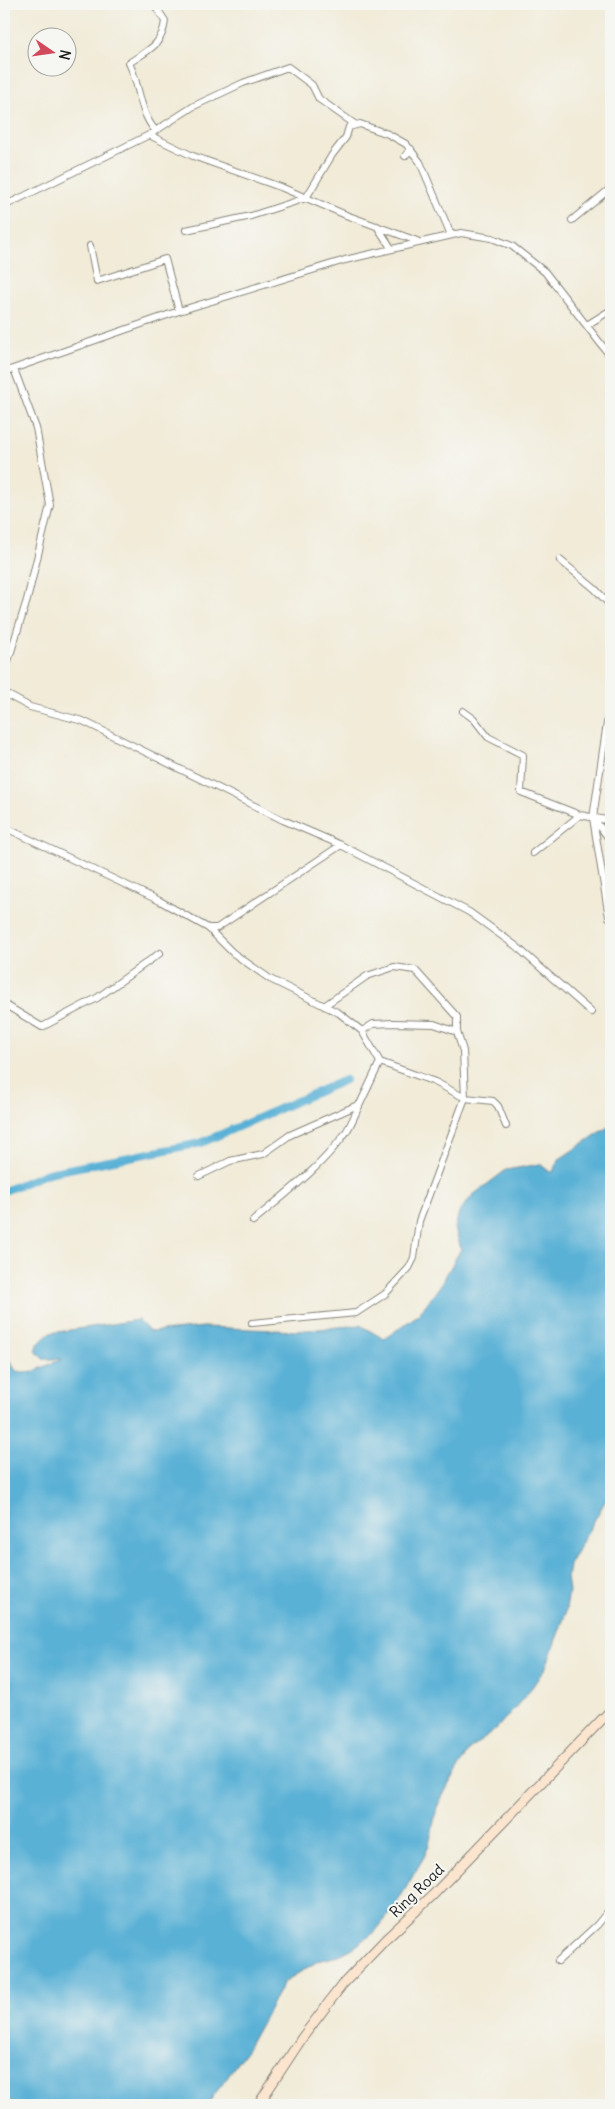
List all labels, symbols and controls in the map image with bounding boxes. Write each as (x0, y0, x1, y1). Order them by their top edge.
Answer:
north arrow (28, 28, 78, 78)
text: N (55, 48, 75, 62)
street label: Ring Road (385, 1860, 448, 1921)

